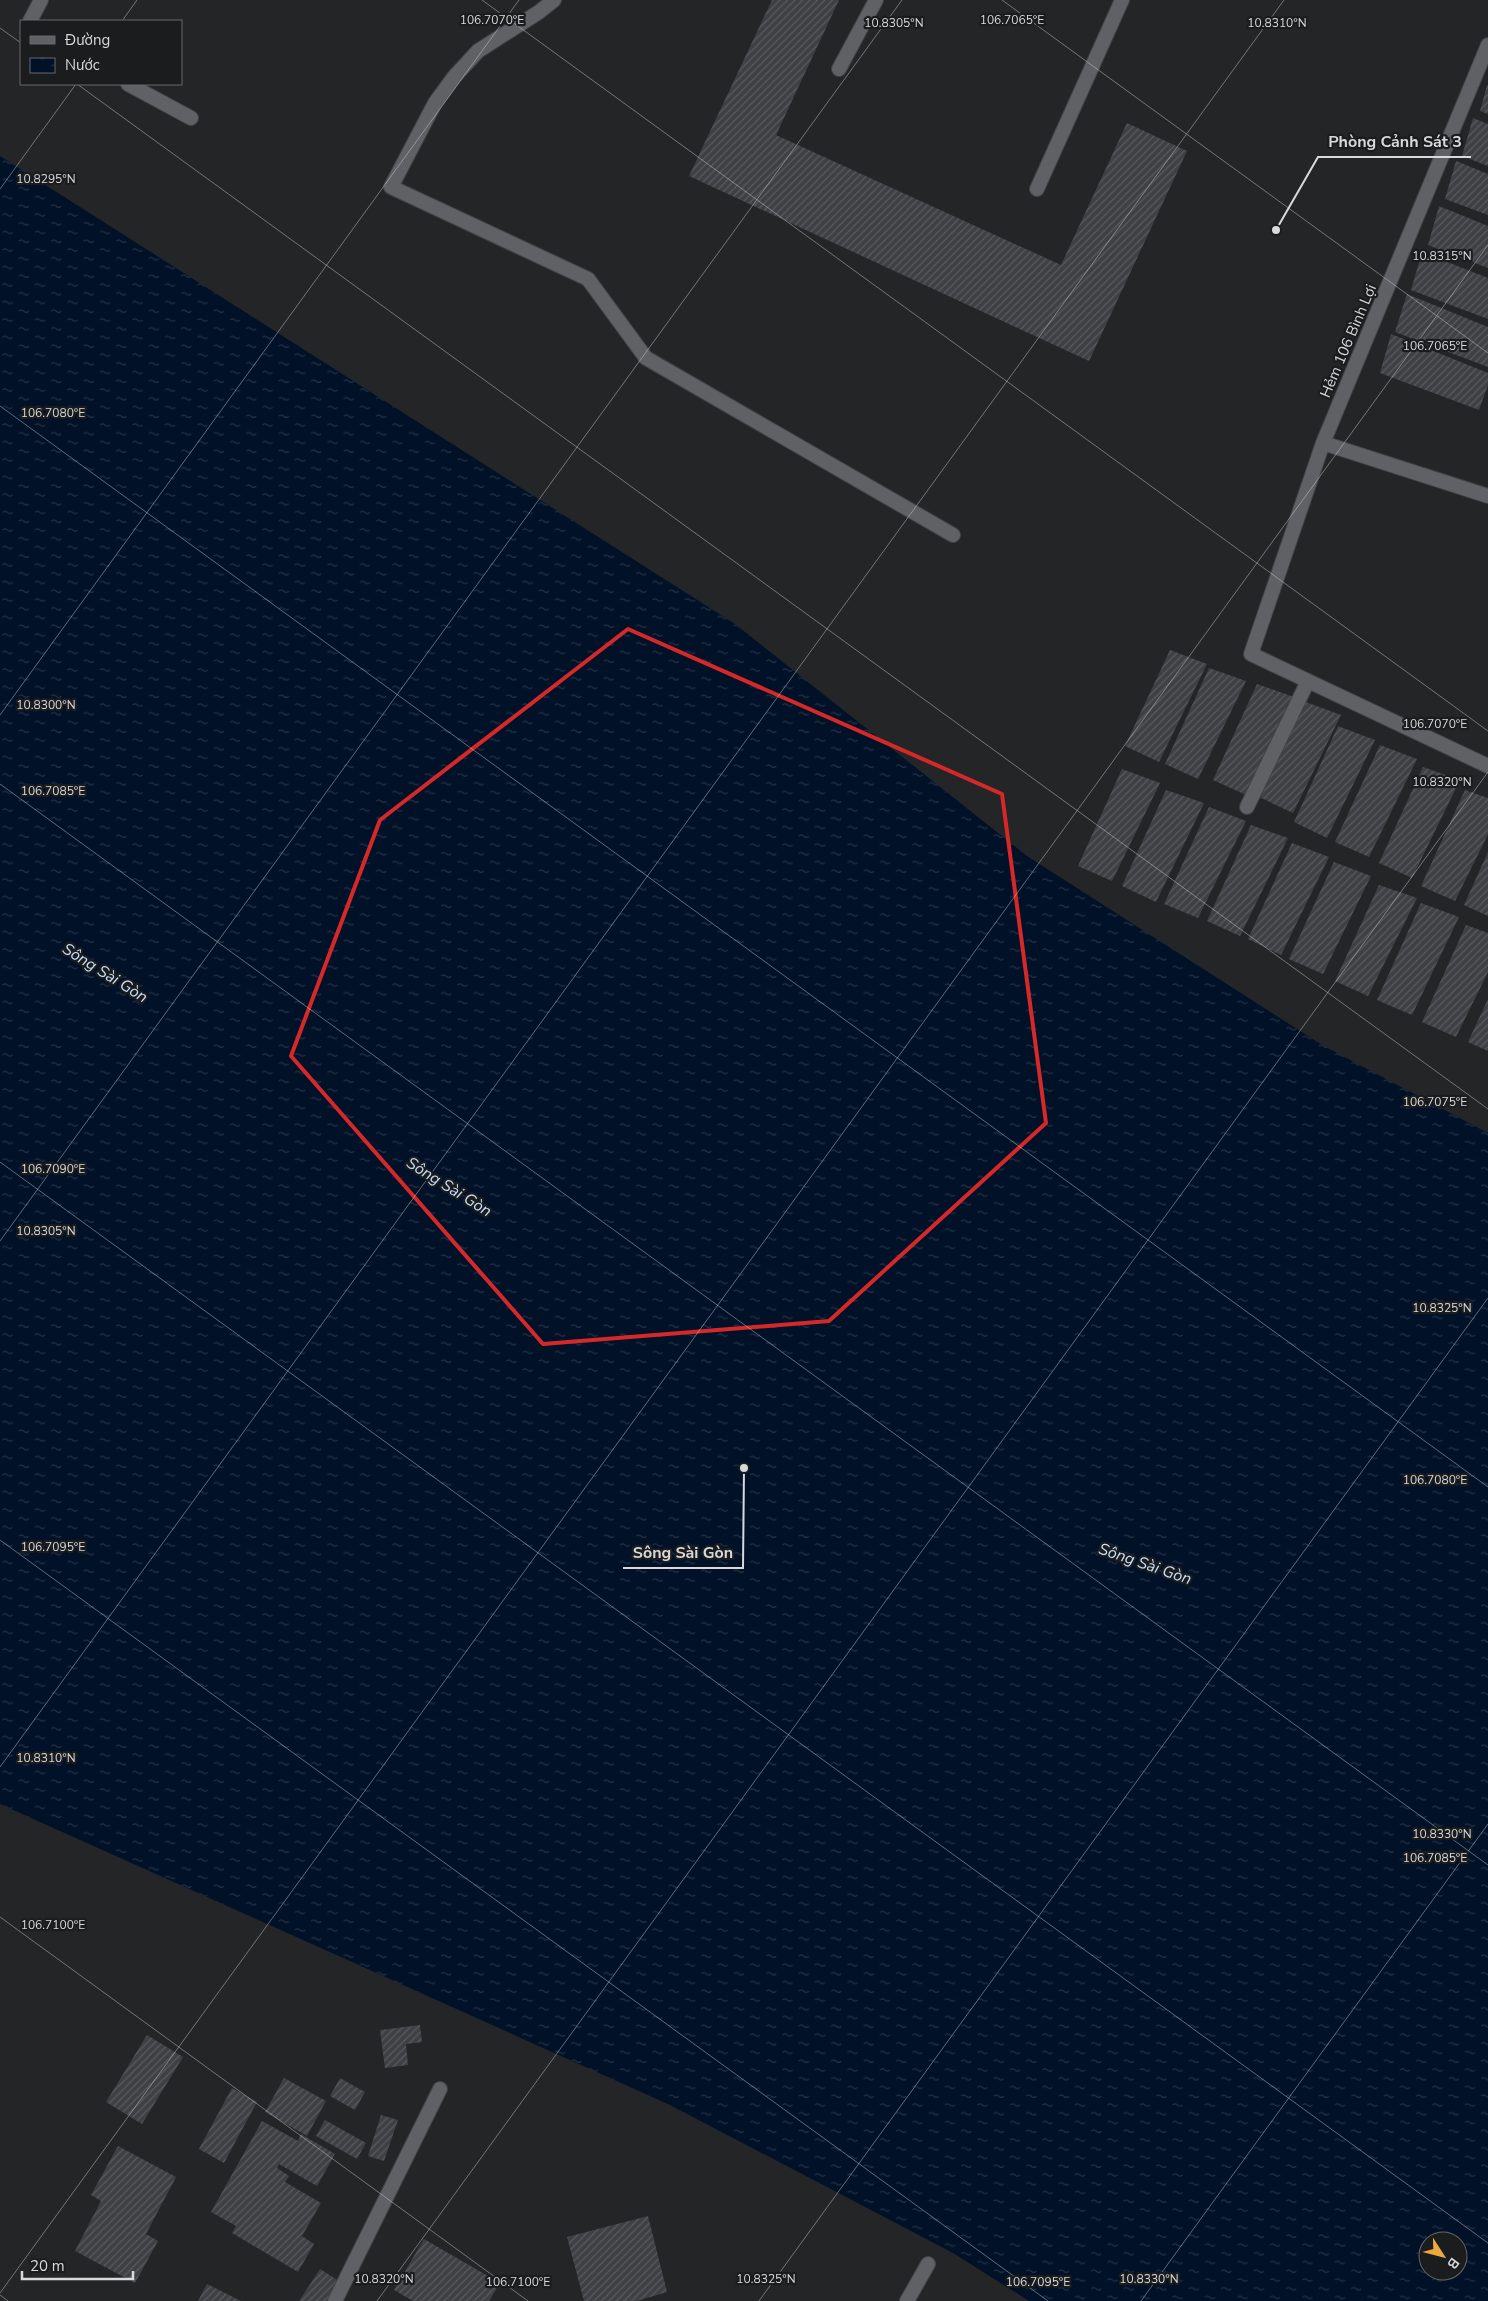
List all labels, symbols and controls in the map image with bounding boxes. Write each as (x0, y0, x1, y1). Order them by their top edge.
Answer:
text: 106.7070°E (460, 12, 524, 28)
text: 106.7065°E (980, 12, 1044, 28)
text: 10.8305°N (864, 15, 924, 31)
text: 10.8310°N (1247, 15, 1307, 31)
legend (20, 20, 182, 85)
text: Đường (64, 30, 110, 50)
text: Nước (65, 55, 100, 75)
callout: Phòng Cảnh Sát 3 (1318, 126, 1471, 157)
text: Phòng Cảnh Sát 3 (1328, 131, 1462, 153)
text: 10.8295°N (16, 171, 76, 187)
text: 10.8315°N (1412, 248, 1472, 264)
street label: Hẻm 106 Bình Lợi (1315, 281, 1381, 401)
text: 106.7065°E (1403, 338, 1467, 354)
text: 106.7080°E (21, 405, 85, 421)
text: 10.8300°N (16, 697, 76, 713)
text: 106.7070°E (1403, 716, 1467, 732)
text: 10.8320°N (1412, 774, 1472, 790)
text: 106.7085°E (21, 783, 85, 799)
water label: Sông Sài Gòn (58, 938, 152, 1008)
text: 106.7075°E (1403, 1094, 1467, 1110)
water label: Sông Sài Gòn (402, 1152, 496, 1222)
text: 106.7090°E (21, 1161, 85, 1177)
text: 10.8305°N (16, 1223, 76, 1239)
text: 10.8325°N (1412, 1300, 1472, 1316)
text: 106.7080°E (1403, 1472, 1467, 1488)
callout: Sông Sài Gòn (623, 1537, 743, 1568)
water label: Sông Sài Gòn (1096, 1538, 1194, 1590)
text: 106.7095°E (21, 1539, 85, 1555)
text: Sông Sài Gòn (633, 1542, 733, 1564)
text: 10.8310°N (16, 1750, 76, 1766)
text: 10.8330°N (1412, 1826, 1472, 1842)
text: 106.7085°E (1403, 1850, 1467, 1866)
text: 106.7100°E (21, 1917, 85, 1933)
north arrow (1418, 2231, 1468, 2281)
scale bar (22, 2248, 134, 2280)
text: B (1443, 2254, 1464, 2273)
text: 20 m (30, 2256, 65, 2276)
text: 10.8320°N (354, 2271, 414, 2287)
text: 10.8325°N (736, 2271, 796, 2287)
text: 10.8330°N (1119, 2271, 1179, 2287)
text: 106.7100°E (486, 2274, 550, 2290)
text: 106.7095°E (1006, 2274, 1070, 2290)

